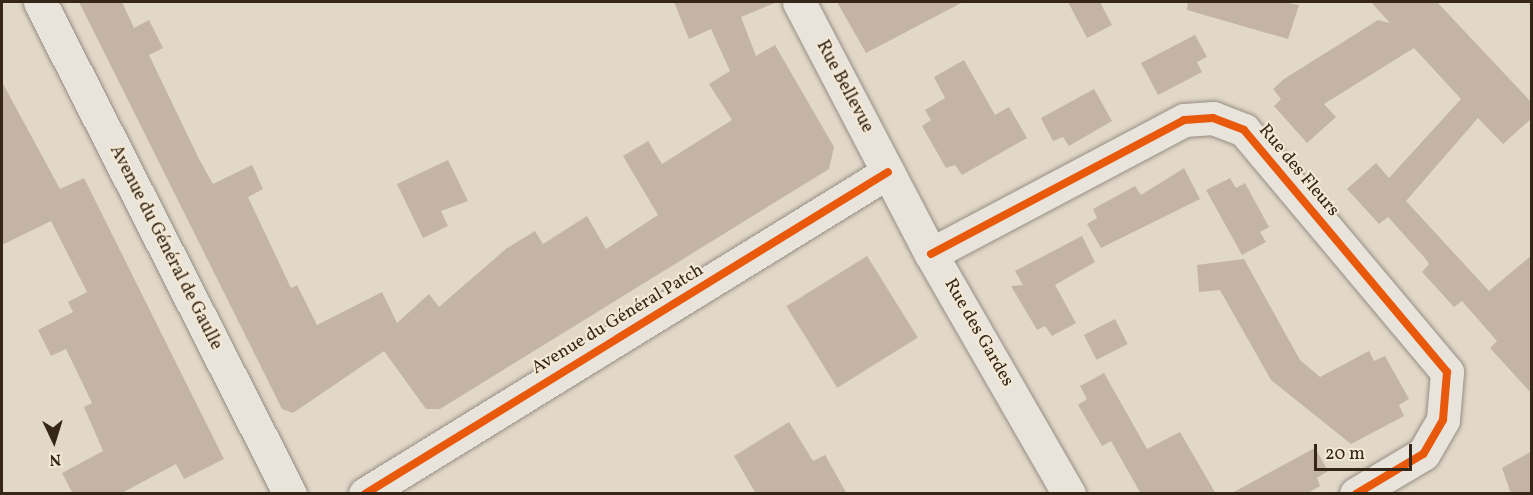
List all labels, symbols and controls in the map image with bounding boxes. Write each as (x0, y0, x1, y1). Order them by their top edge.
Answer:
street label: Rue Bellevue (811, 37, 877, 137)
street label: Rue des Fleurs (1253, 120, 1343, 222)
street label: Avenue du Général de Gaulle (104, 142, 226, 354)
street label: Avenue du Général Patch (528, 260, 708, 380)
street label: Rue des Gardes (938, 275, 1018, 391)
north arrow (24, 411, 84, 471)
scale bar (1317, 432, 1414, 470)
text: 20 m (1325, 442, 1365, 467)
text: N (49, 448, 62, 470)

